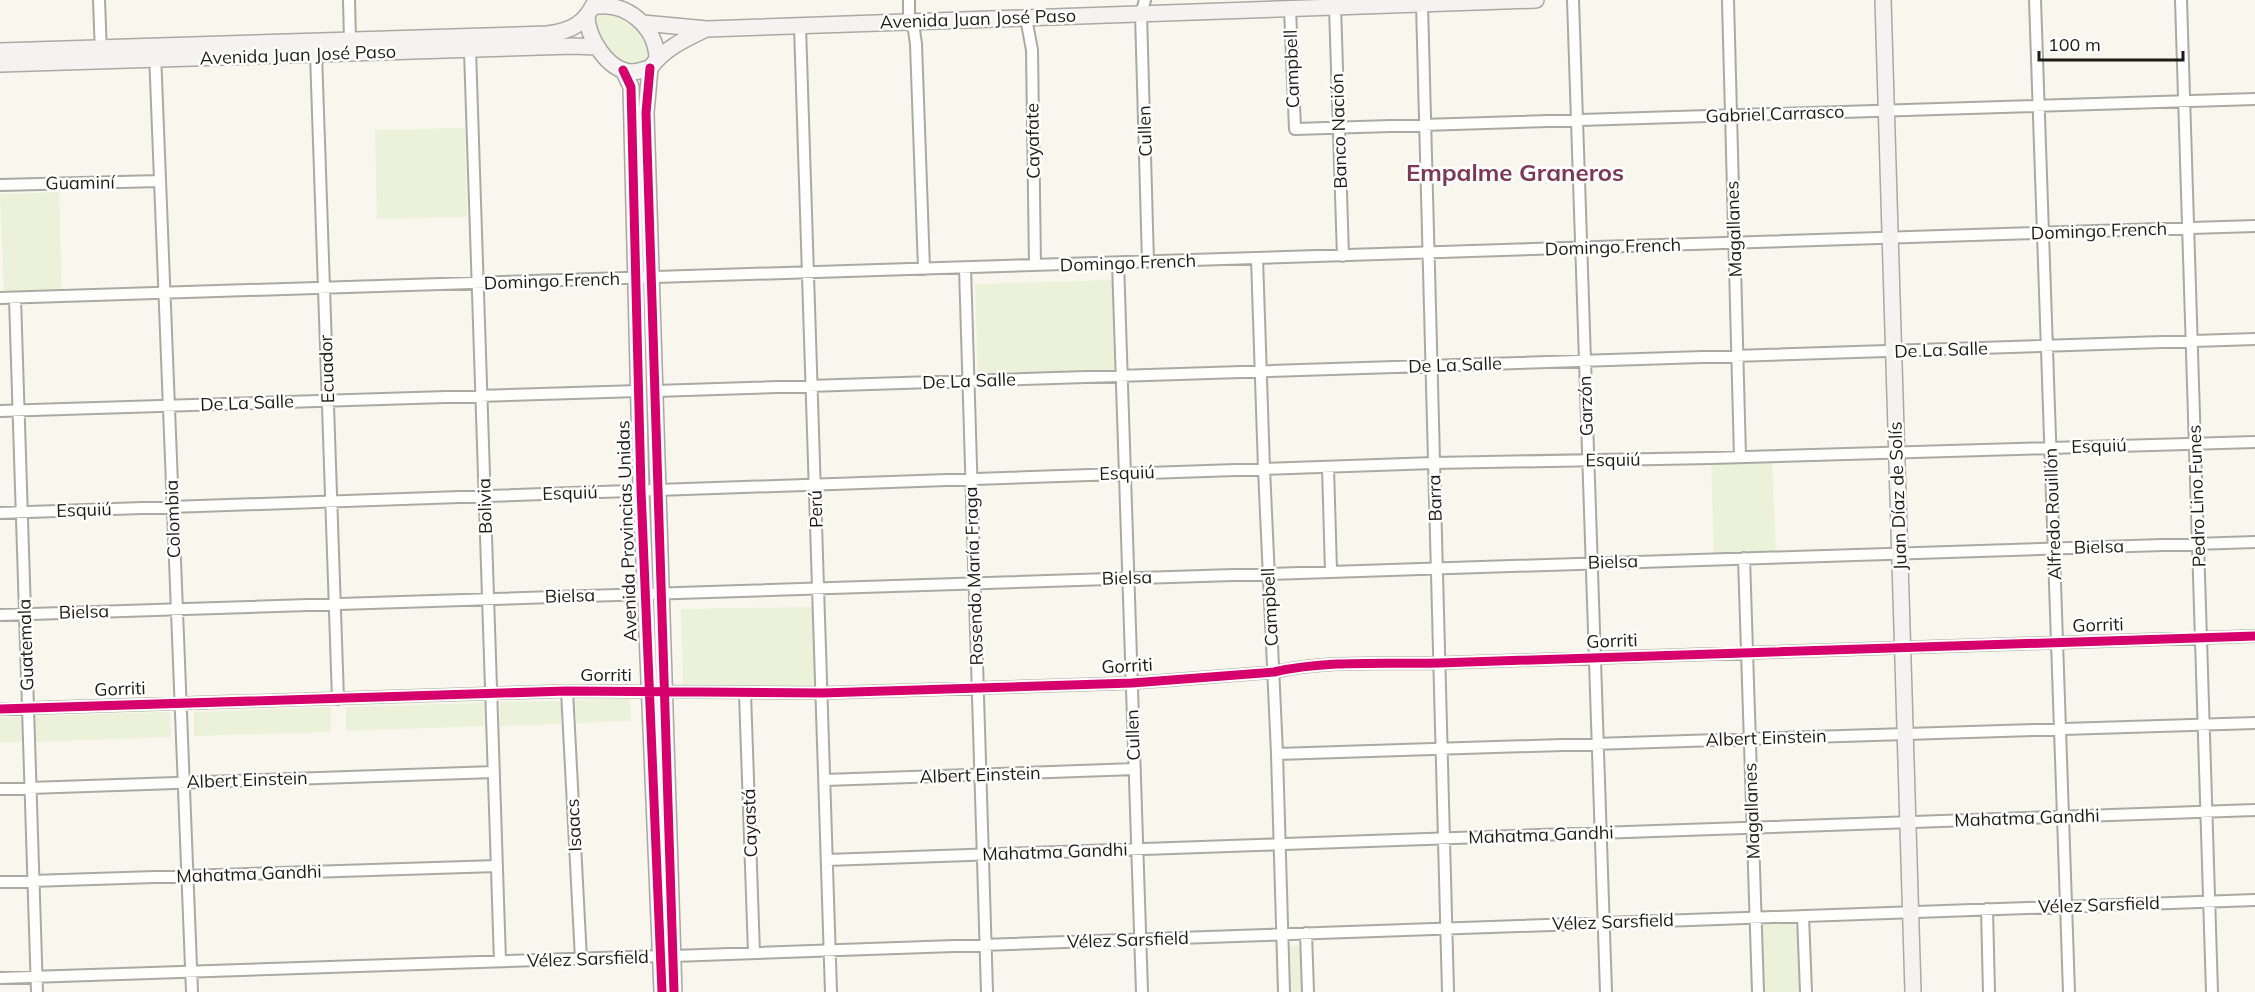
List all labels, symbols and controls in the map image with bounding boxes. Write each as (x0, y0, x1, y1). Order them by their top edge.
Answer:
street label: Avenida Juan José Paso (879, 4, 1077, 33)
scale bar (2039, 24, 2183, 62)
street label: Campbell (1279, 29, 1304, 109)
text: 100 m (2048, 33, 2101, 56)
street label: Avenida Juan José Paso (199, 40, 397, 69)
street label: Banco Nación (1325, 73, 1352, 189)
street label: Gabriel Carrasco (1705, 100, 1845, 127)
street label: Cayafate (1020, 103, 1045, 179)
street label: Cullen (1132, 105, 1157, 157)
district label: Empalme Graneros (1406, 157, 1624, 187)
street label: Guaminí (45, 170, 117, 195)
street label: Magallanes (1720, 180, 1747, 278)
street label: Domingo French (2030, 217, 2168, 244)
street label: Domingo French (1544, 233, 1682, 260)
street label: Domingo French (1059, 249, 1197, 276)
street label: Domingo French (483, 267, 621, 294)
street label: Ecuador (314, 334, 339, 404)
street label: De La Salle (1894, 336, 1988, 363)
street label: De La Salle (1408, 351, 1502, 378)
street label: De La Salle (922, 367, 1016, 394)
street label: Garzón (1573, 375, 1598, 437)
street label: De La Salle (200, 389, 294, 416)
street label: Avenida Provincias Unidas (611, 420, 642, 642)
street label: Juan Díaz de Solís (1883, 421, 1912, 571)
street label: Pedro Lino Funes (2183, 424, 2210, 568)
street label: Esquiú (2071, 433, 2127, 458)
street label: Esquiú (1585, 448, 1641, 471)
street label: Alfredo Rouillón (2039, 448, 2066, 580)
street label: Esquiú (1099, 460, 1155, 485)
street label: Barra (1422, 474, 1447, 522)
street label: Bolivia (472, 478, 497, 534)
street label: Colombia (160, 480, 185, 559)
street label: Esquiú (542, 480, 598, 505)
street label: Rosendo María Fraga (959, 486, 988, 666)
street label: Perú (803, 490, 828, 528)
street label: Esquiú (56, 497, 112, 522)
street label: Bielsa (2073, 534, 2125, 559)
street label: Bielsa (1587, 549, 1639, 574)
street label: Bielsa (1101, 565, 1153, 590)
street label: Campbell (1256, 567, 1283, 647)
street label: Bielsa (544, 583, 596, 608)
street label: Guatemala (12, 599, 39, 691)
street label: Bielsa (58, 599, 110, 624)
street label: Gorriti (2072, 612, 2124, 637)
street label: Gorriti (1586, 628, 1638, 653)
street label: Gorriti (1101, 653, 1153, 678)
street label: Gorriti (580, 663, 632, 686)
street label: Gorriti (94, 676, 146, 701)
street label: Cullen (1120, 709, 1145, 761)
street label: Albert Einstein (1705, 724, 1827, 751)
street label: Albert Einstein (919, 761, 1041, 788)
street label: Magallanes (1738, 762, 1765, 860)
street label: Albert Einstein (186, 766, 308, 793)
street label: Cayastá (737, 788, 762, 858)
street label: Isaacs (561, 798, 586, 852)
street label: Mahatma Gandhi (1954, 803, 2100, 832)
street label: Mahatma Gandhi (1468, 820, 1614, 849)
street label: Mahatma Gandhi (982, 837, 1128, 866)
street label: Mahatma Gandhi (176, 859, 322, 888)
street label: Vélez Sarsfield (2038, 891, 2160, 918)
street label: Vélez Sarsfield (1552, 908, 1674, 935)
street label: Vélez Sarsfield (1067, 926, 1189, 953)
street label: Vélez Sarsfield (527, 945, 649, 972)

